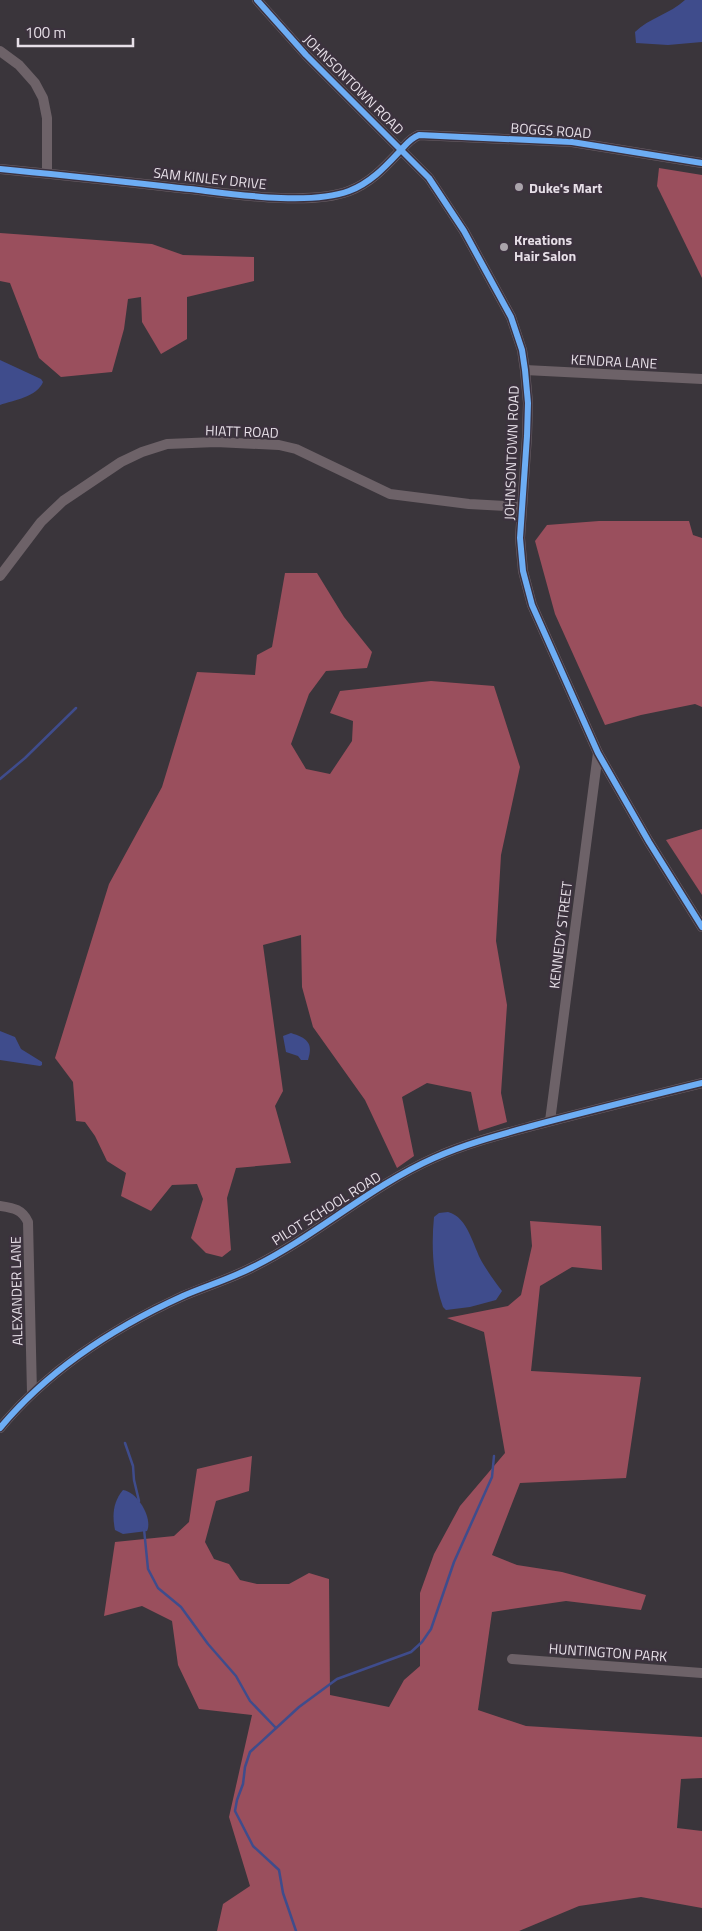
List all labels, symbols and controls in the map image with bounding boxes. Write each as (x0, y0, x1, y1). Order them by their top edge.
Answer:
scale bar (18, 15, 132, 47)
text: 100 m (25, 21, 66, 44)
street label: JOHNSONTOWN ROAD (299, 29, 409, 139)
street label: BOGGS ROAD (510, 117, 592, 143)
street label: SAM KINLEY DRIVE (152, 162, 268, 194)
place label: Duke's Mart (529, 177, 602, 198)
marker: Duke's Mart (513, 181, 525, 193)
place label: Kreations Hair Salon (514, 229, 576, 266)
marker: Kreations Hair Salon (498, 241, 510, 253)
street label: KENDRA LANE (570, 348, 658, 374)
street label: JOHNSONTOWN ROAD (498, 385, 524, 521)
street label: HIATT ROAD (205, 419, 279, 443)
street label: KENNEDY STREET (543, 879, 577, 990)
street label: PILOT SCHOOL ROAD (267, 1166, 385, 1250)
street label: ALEXANDER LANE (5, 1236, 27, 1346)
street label: HUNTINGTON PARK (548, 1637, 668, 1667)

